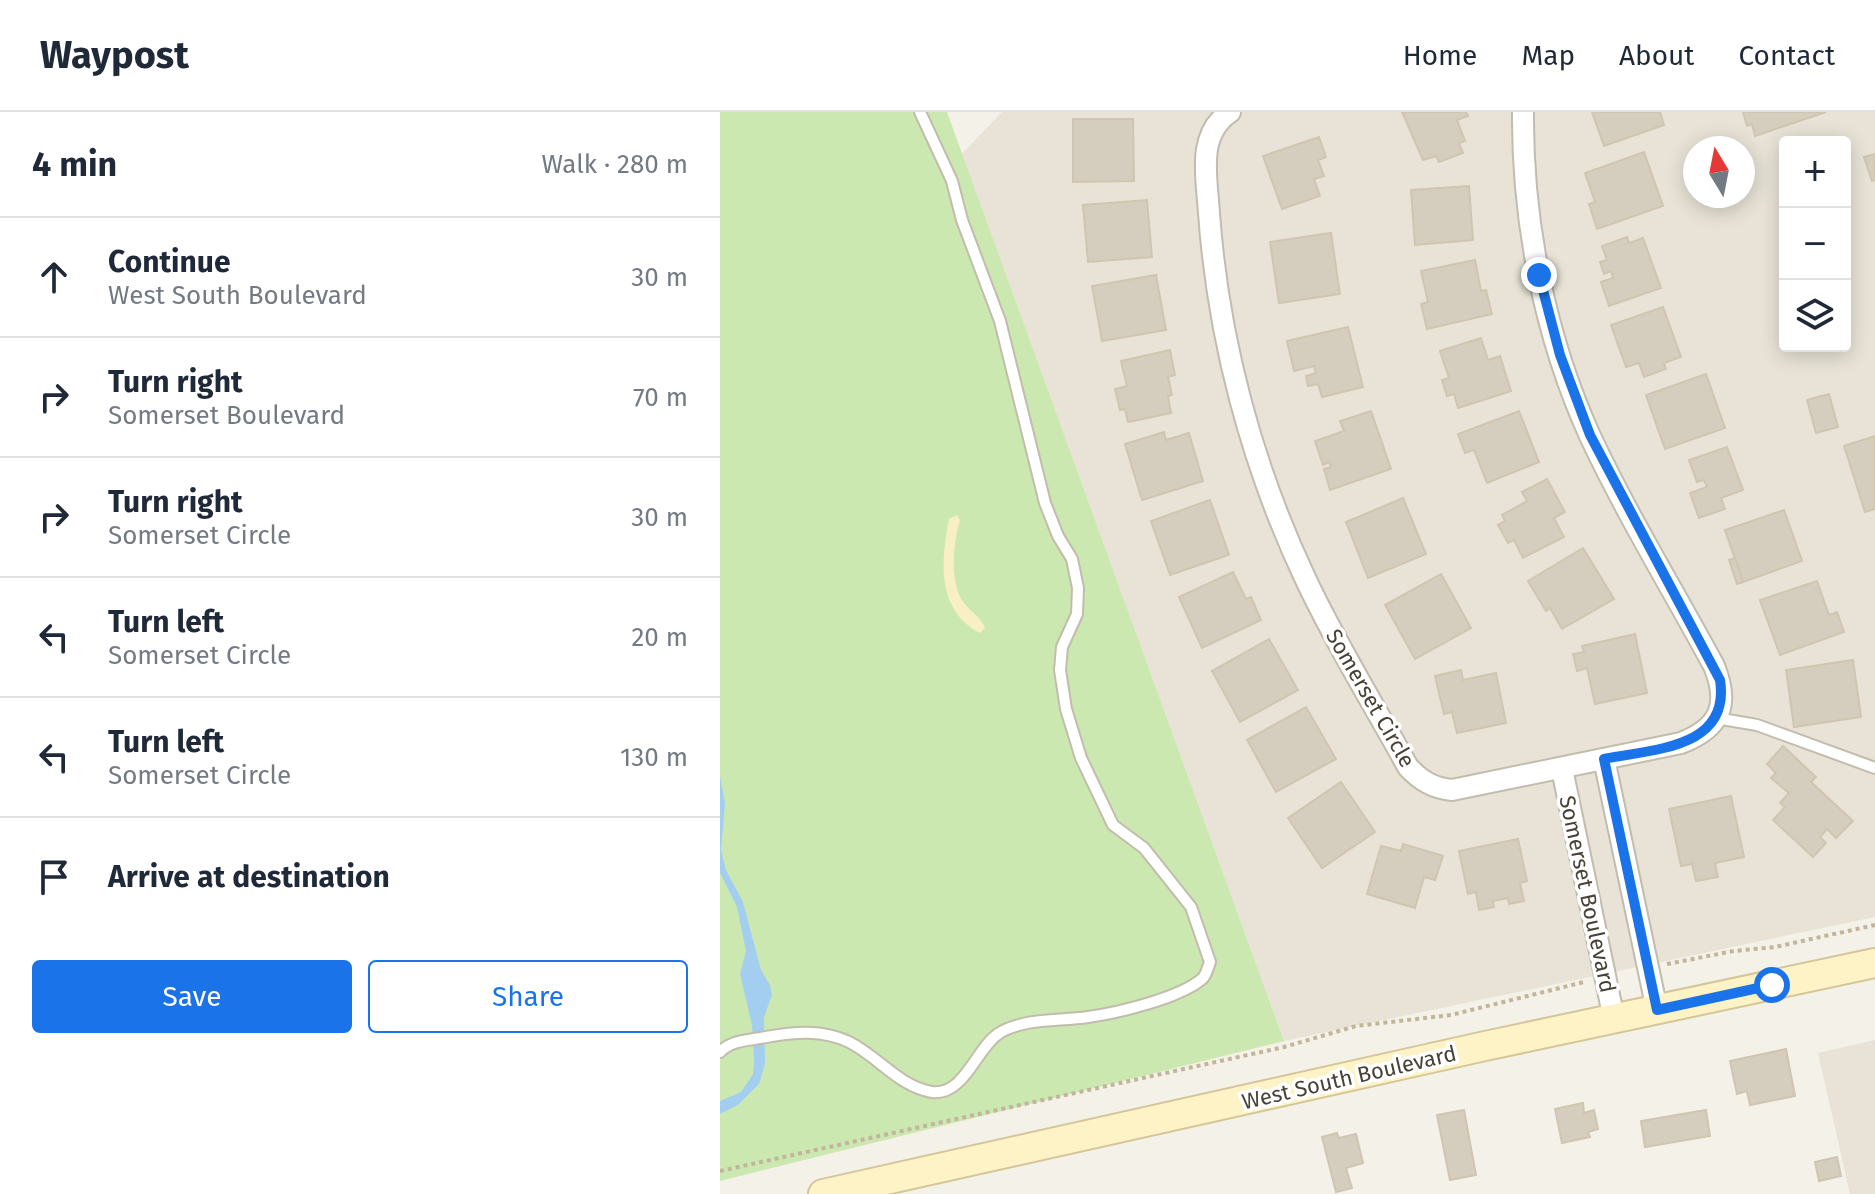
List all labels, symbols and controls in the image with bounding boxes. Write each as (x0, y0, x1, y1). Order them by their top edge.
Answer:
text: Waypost (40, 32, 189, 78)
text: Home (1403, 39, 1477, 72)
text: Map (1521, 39, 1575, 72)
text: About (1619, 39, 1694, 72)
text: Contact (1738, 39, 1835, 72)
north arrow (1683, 136, 1755, 208)
map controls (1779, 136, 1851, 352)
button: + (1779, 136, 1851, 208)
text: 4 min (32, 144, 117, 185)
text: Walk · 280 m (542, 149, 688, 180)
button: − (1779, 208, 1851, 280)
text: Continue (108, 244, 231, 280)
icon: ahead (32, 255, 76, 299)
route end (1521, 257, 1557, 293)
text: 30 m (631, 262, 688, 293)
text: West South Boulevard (108, 280, 367, 311)
button: layers (1779, 280, 1851, 352)
text: Turn right (108, 364, 243, 400)
icon: right (32, 375, 76, 419)
text: 70 m (633, 382, 688, 413)
text: Somerset Boulevard (108, 400, 345, 431)
text: Turn right (108, 484, 243, 520)
icon: right (32, 495, 76, 539)
text: 30 m (631, 502, 688, 533)
text: Somerset Circle (108, 520, 291, 551)
text: Turn left (108, 604, 224, 640)
icon: left (32, 615, 76, 659)
text: 20 m (631, 622, 688, 653)
street label: Somerset Circle (1320, 624, 1421, 772)
text: Somerset Circle (108, 640, 291, 671)
text: Turn left (108, 724, 224, 760)
icon: left (32, 735, 76, 779)
text: 130 m (620, 742, 688, 773)
text: Somerset Circle (108, 760, 291, 791)
street label: Somerset Boulevard (1553, 793, 1622, 995)
icon: arrive (32, 855, 76, 899)
text: Arrive at destination (108, 859, 390, 895)
button: Save (32, 960, 352, 1033)
button: Share (368, 960, 688, 1033)
route start (1754, 967, 1790, 1003)
street label: West South Boulevard (1239, 1040, 1459, 1115)

